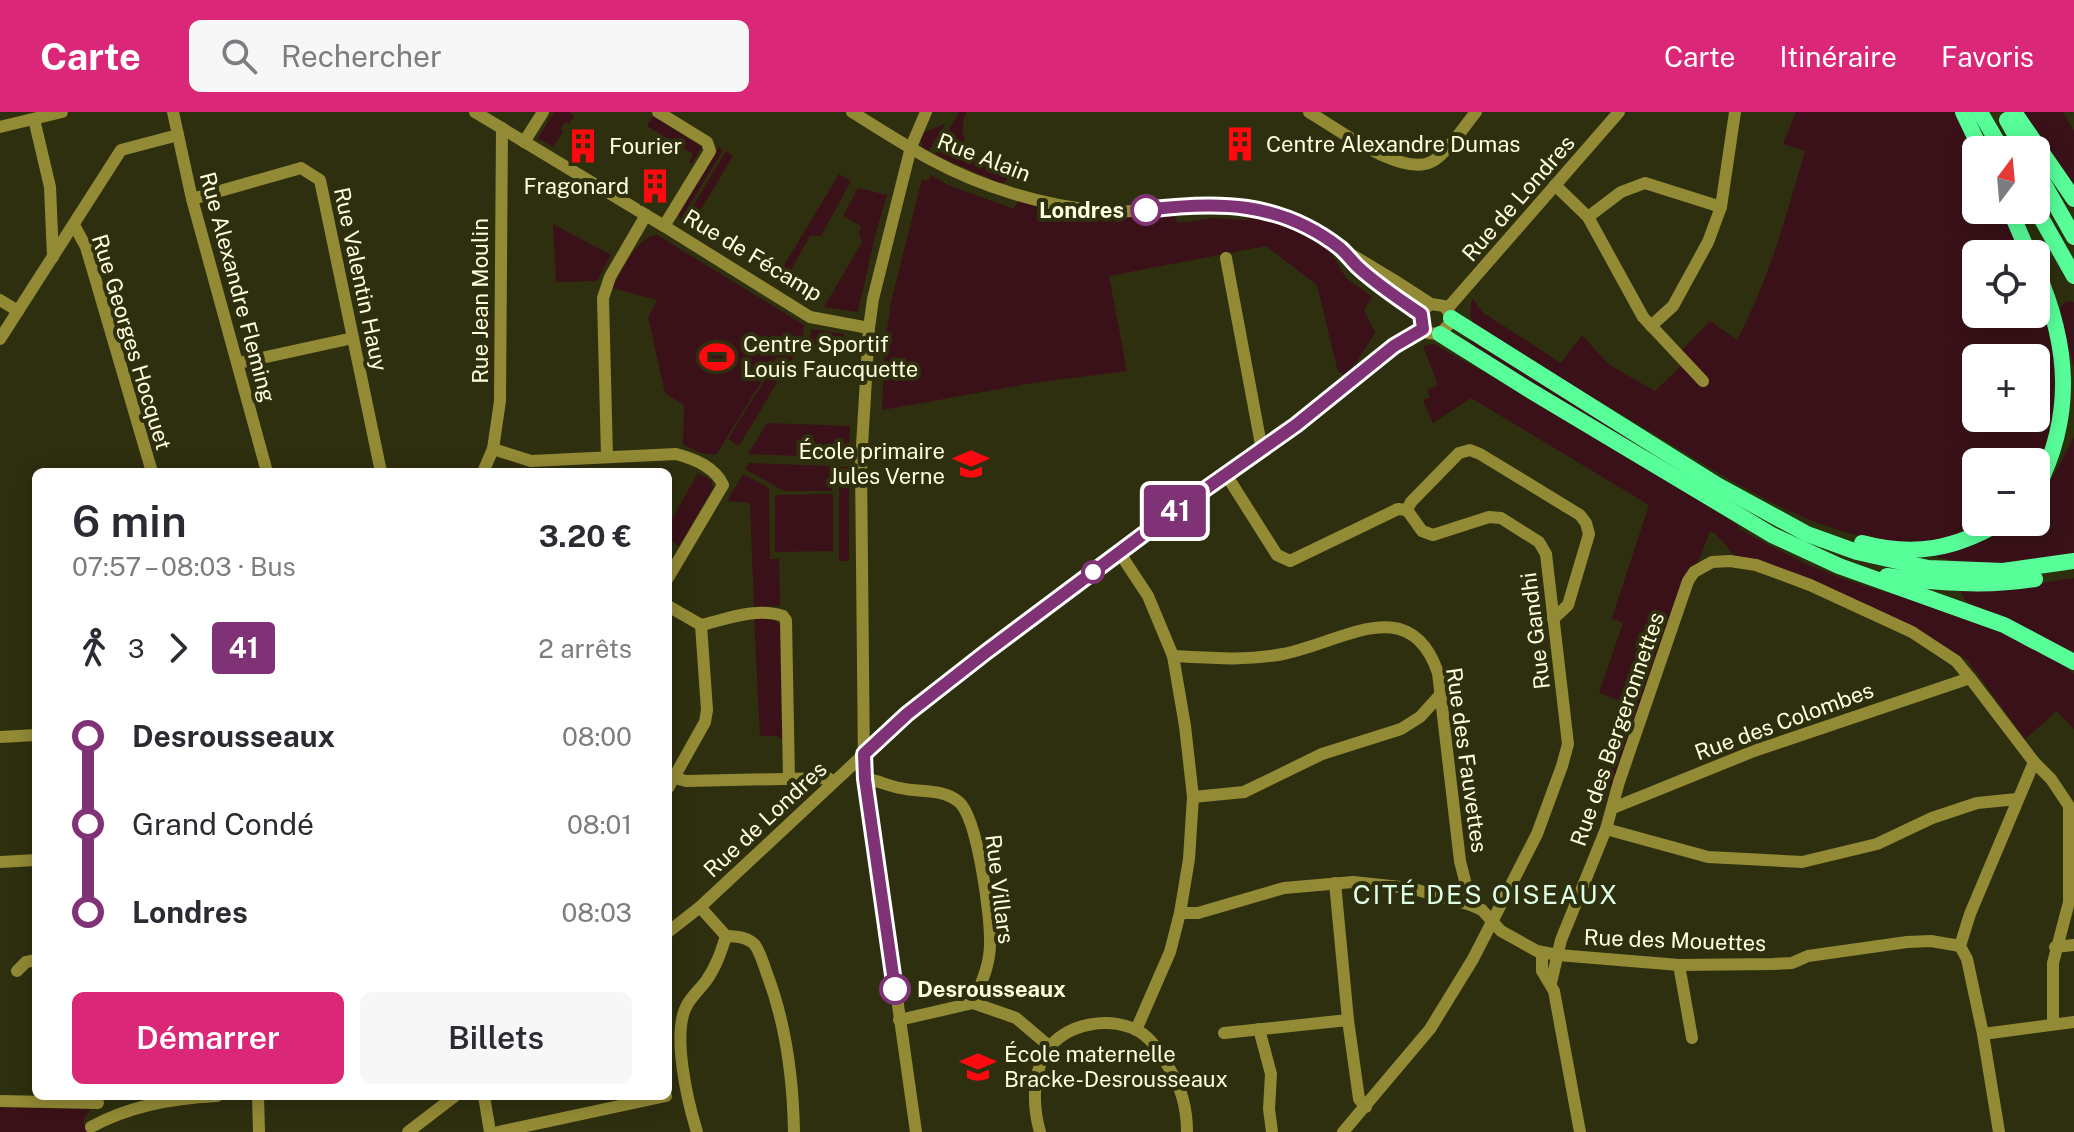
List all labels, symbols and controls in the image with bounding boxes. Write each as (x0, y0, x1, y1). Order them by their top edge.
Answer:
search box (189, 20, 749, 92)
text: Carte (40, 34, 141, 79)
icon: search (217, 34, 261, 78)
text: Rechercher (281, 38, 442, 74)
text: Carte (1664, 40, 1735, 73)
text: Itinéraire (1779, 40, 1897, 73)
text: Favoris (1941, 40, 2034, 73)
building icon: Centre Alexandre Dumas (1221, 125, 1259, 163)
building icon: Fourier (564, 127, 602, 165)
street label: Rue Alain (934, 127, 1034, 187)
street label: Rue de Londres (1456, 130, 1580, 266)
place label: Centre Alexandre Dumas (1266, 131, 1520, 157)
place label: Fourier (609, 133, 682, 159)
north arrow (1962, 136, 2050, 224)
map controls (1962, 136, 2050, 536)
building icon: Fragonard (636, 167, 674, 205)
street label: Rue Alexandre Fleming (195, 169, 281, 405)
place label: Fragonard (523, 173, 629, 199)
street label: Rue Valentin Hauy (329, 185, 393, 373)
marker: Londres (1131, 195, 1161, 225)
place label: Londres (1039, 197, 1124, 223)
street label: Rue de Fécamp (679, 203, 827, 307)
street label: Rue Jean Moulin (467, 218, 493, 384)
street label: Rue Georges Hocquet (87, 231, 177, 453)
button: locate (1962, 240, 2050, 328)
place label: Centre Sportif Louis Faucquette (743, 331, 918, 382)
sports icon: Centre Sportif Louis Faucquette (698, 338, 736, 376)
button: + (1962, 344, 2050, 432)
place label: École primaire Jules Verne (798, 438, 945, 489)
school or university icon: École primaire Jules Verne (952, 445, 990, 483)
button: − (1962, 448, 2050, 536)
line badge: 41 (1139, 485, 1211, 537)
text: 41 (1160, 494, 1190, 527)
text: 6 min (72, 495, 187, 547)
text: 3.20 € (539, 518, 632, 554)
text: 07:57 – 08:03 · Bus (72, 551, 296, 582)
unlabelled marker (1082, 561, 1104, 583)
street label: Rue Gandhi (1515, 571, 1555, 691)
street label: Rue des Bergeronnettes (1565, 609, 1669, 849)
icon: walk (72, 626, 116, 670)
icon: forward (156, 626, 200, 670)
text: 41 (228, 631, 259, 664)
text: 3 (128, 633, 144, 664)
text: 2 arrêts (538, 633, 632, 664)
street label: Rue des Fauvettes (1441, 666, 1493, 854)
street label: Rue des Colombes (1691, 677, 1877, 765)
text: Desrousseaux (132, 718, 335, 754)
text: 08:00 (562, 721, 632, 752)
street label: Rue de Londres (698, 756, 832, 882)
text: Grand Condé (132, 806, 314, 842)
text: 08:01 (567, 809, 632, 840)
street label: Rue Villars (980, 833, 1020, 945)
district label: CITÉ DES OISEAUX (1353, 879, 1619, 910)
text: Londres (132, 894, 248, 930)
text: 08:03 (561, 897, 632, 928)
street label: Rue des Mouettes (1583, 924, 1767, 956)
marker: Desrousseaux (880, 974, 910, 1004)
place label: Desrousseaux (917, 976, 1066, 1002)
button: Démarrer (72, 992, 344, 1084)
button: Billets (360, 992, 632, 1084)
place label: École maternelle Bracke-Desrousseaux (1004, 1041, 1228, 1092)
school or university icon: École maternelle Bracke-Desrousseaux (959, 1048, 997, 1086)

